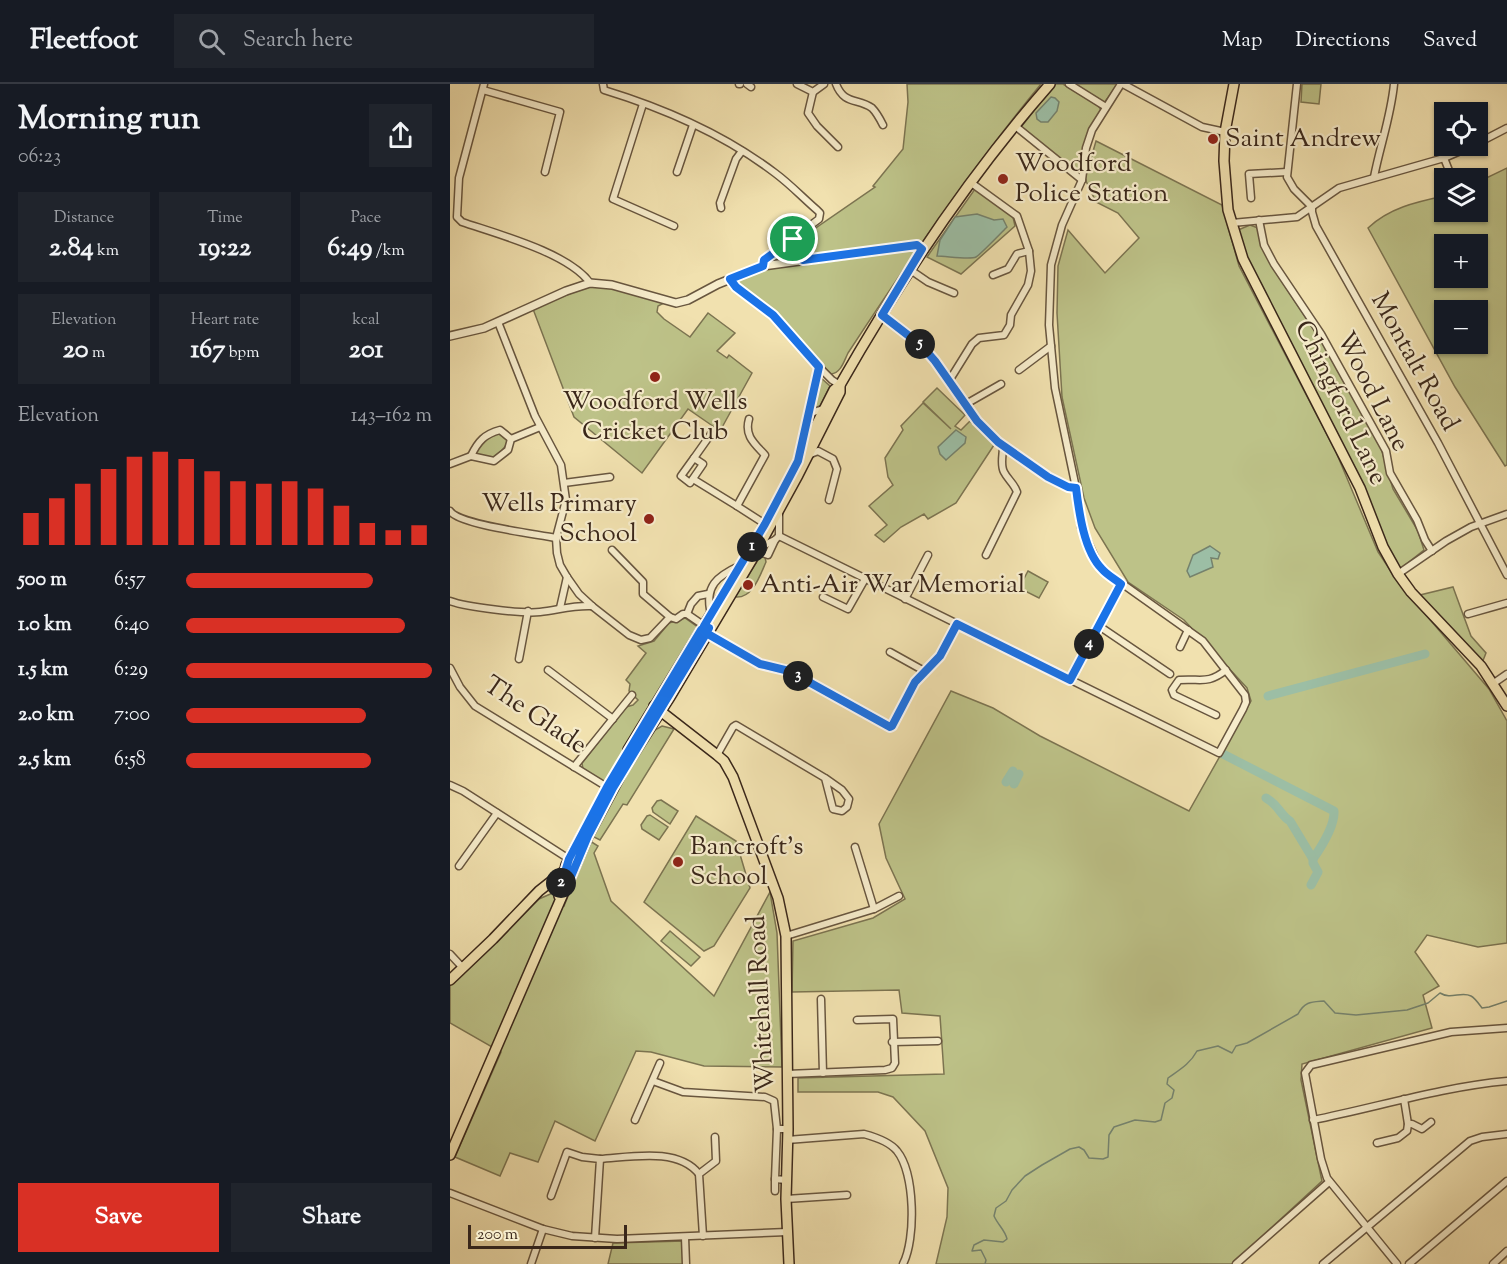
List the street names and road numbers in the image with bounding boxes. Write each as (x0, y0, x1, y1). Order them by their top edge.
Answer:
street label: Montalt Road (1361, 286, 1468, 438)
street label: Chingford Lane (1284, 314, 1396, 492)
street label: Wood Lane (1326, 326, 1418, 458)
street label: The Glade (476, 668, 594, 764)
street label: Whitehall Road (739, 914, 785, 1094)

